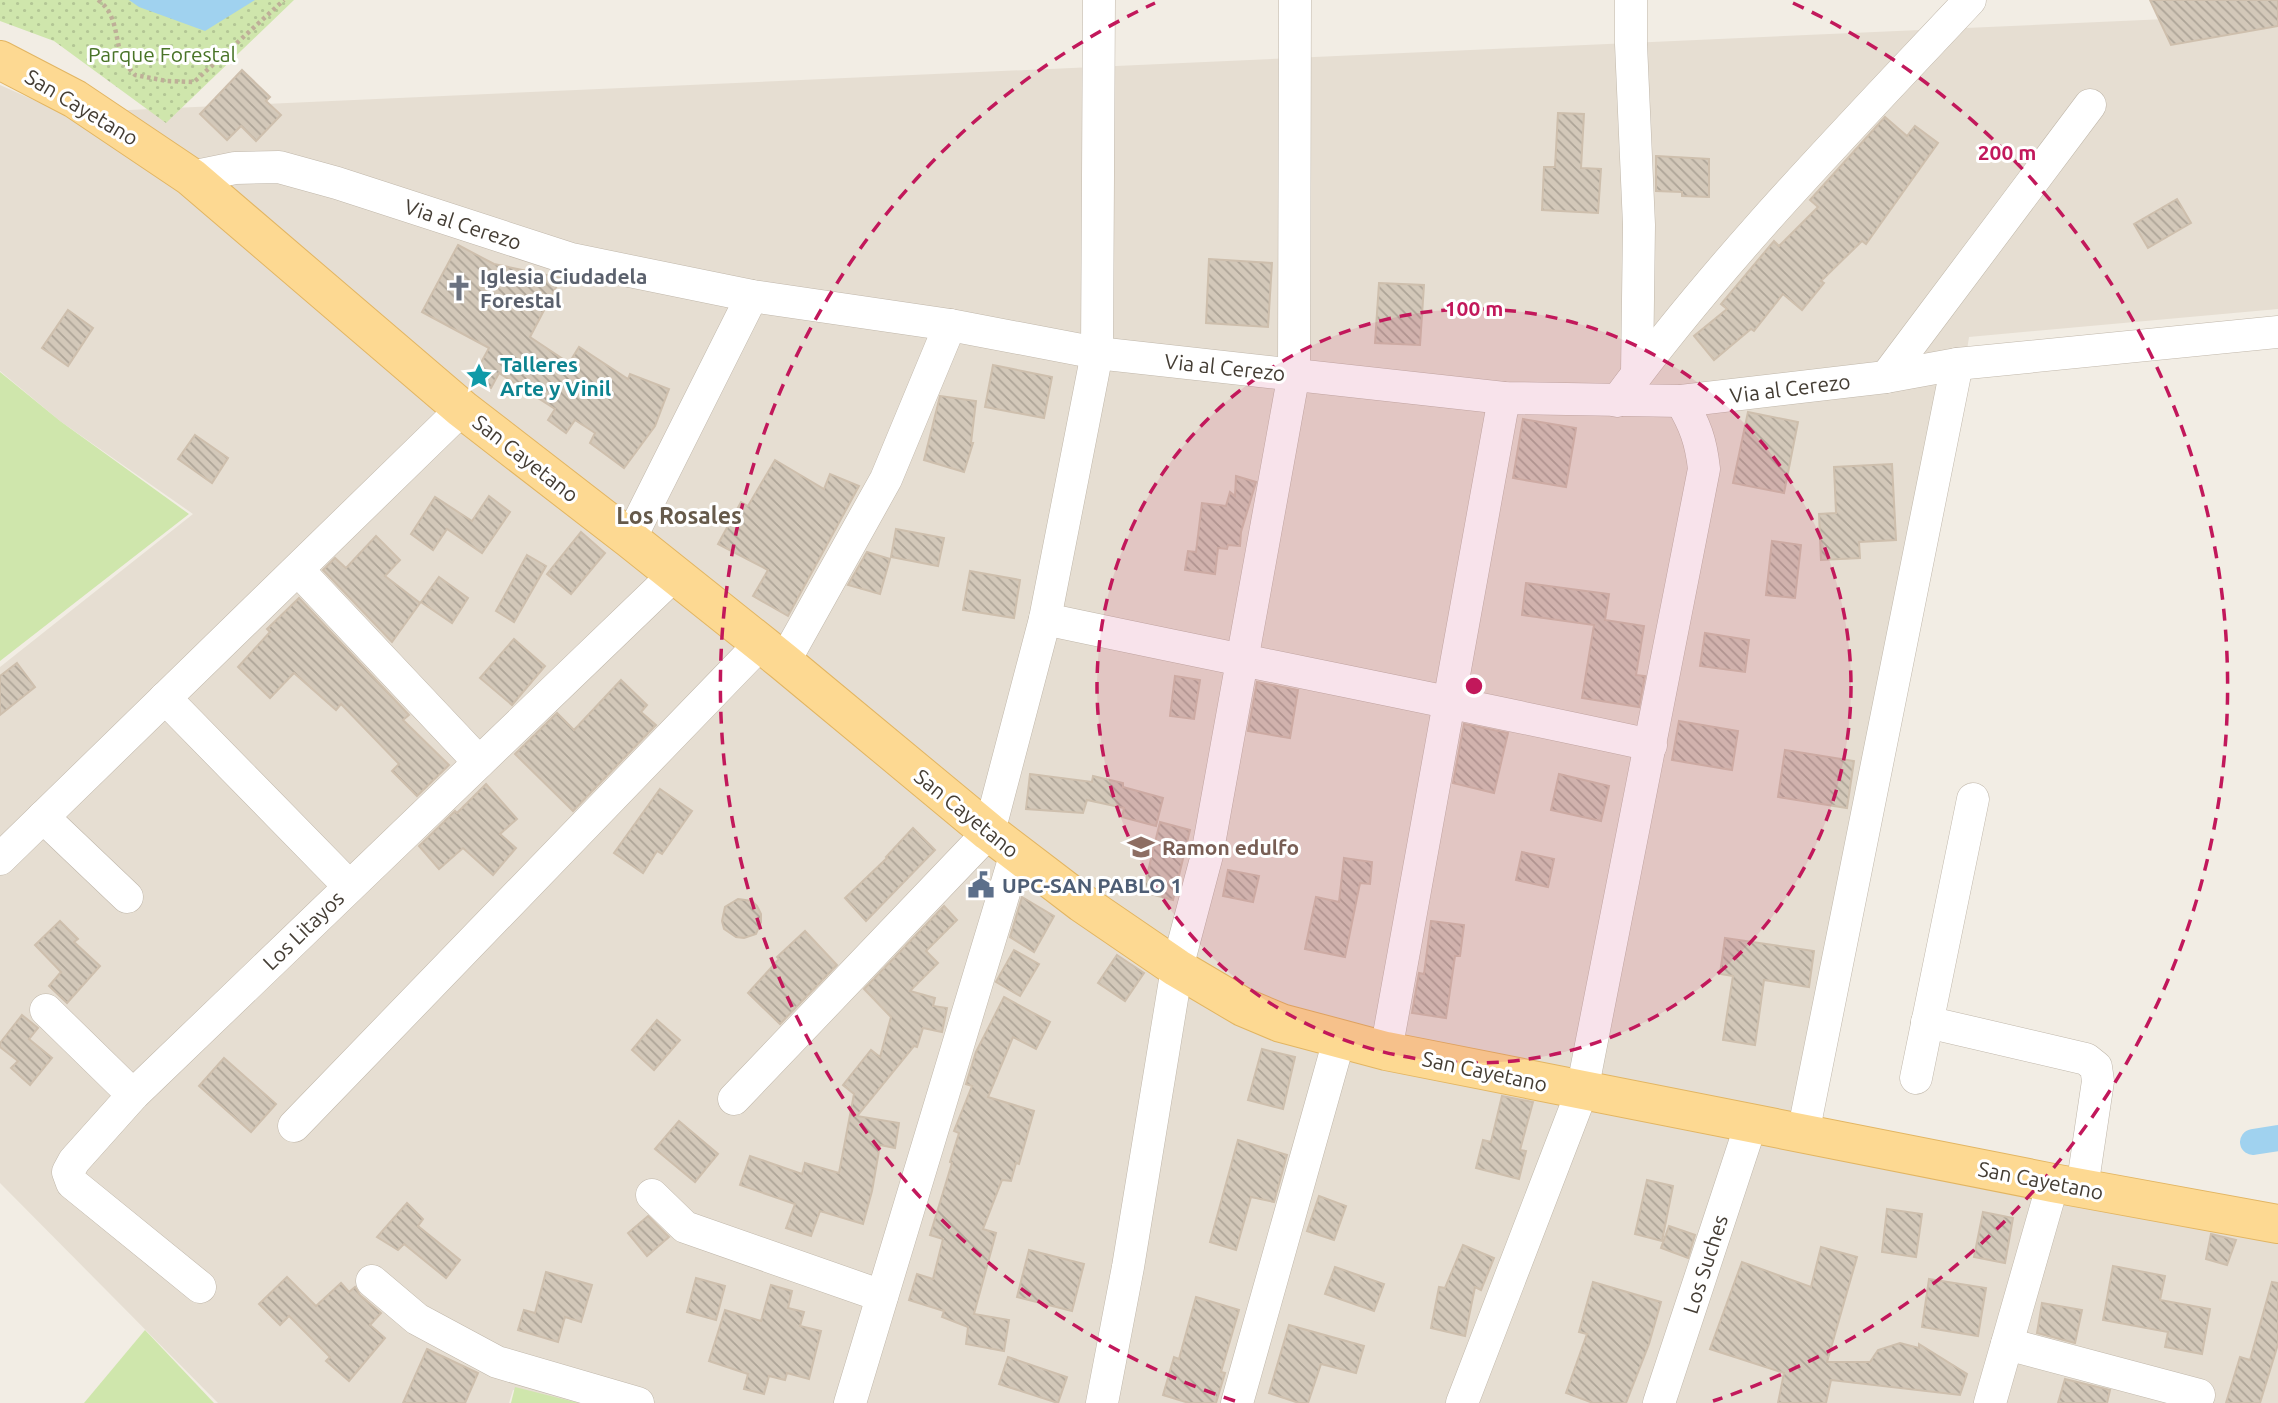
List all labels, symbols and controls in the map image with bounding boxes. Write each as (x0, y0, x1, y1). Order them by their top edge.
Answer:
park label: Parque Forestal (88, 42, 236, 66)
street label: San Cayetano (21, 64, 143, 150)
text: 200 m (1978, 140, 2036, 164)
street label: Via al Cerezo (402, 194, 524, 254)
place label: Iglesia Ciudadela Forestal (480, 264, 648, 312)
church icon: Iglesia Ciudadela Forestal (444, 273, 474, 303)
text: 100 m (1445, 296, 1503, 320)
street label: Via al Cerezo (1163, 349, 1287, 385)
place label: Talleres Arte y Vinil (500, 352, 611, 400)
place icon: Talleres Arte y Vinil (464, 361, 494, 391)
street label: Via al Cerezo (1728, 369, 1852, 407)
street label: San Cayetano (468, 409, 584, 507)
district label: Los Rosales (616, 503, 742, 528)
centre of rings (1462, 674, 1486, 698)
street label: San Cayetano (910, 764, 1024, 862)
school or university icon: Ramon edulfo (1126, 832, 1156, 862)
place label: Ramon edulfo (1162, 835, 1299, 859)
public building icon: UPC-SAN PABLO 1 (966, 870, 996, 900)
place label: UPC-SAN PABLO 1 (1002, 873, 1182, 897)
street label: Los Litayos (258, 886, 348, 974)
street label: San Cayetano (1420, 1046, 1550, 1096)
street label: San Cayetano (1976, 1156, 2106, 1204)
street label: Los Suches (1678, 1212, 1732, 1316)

